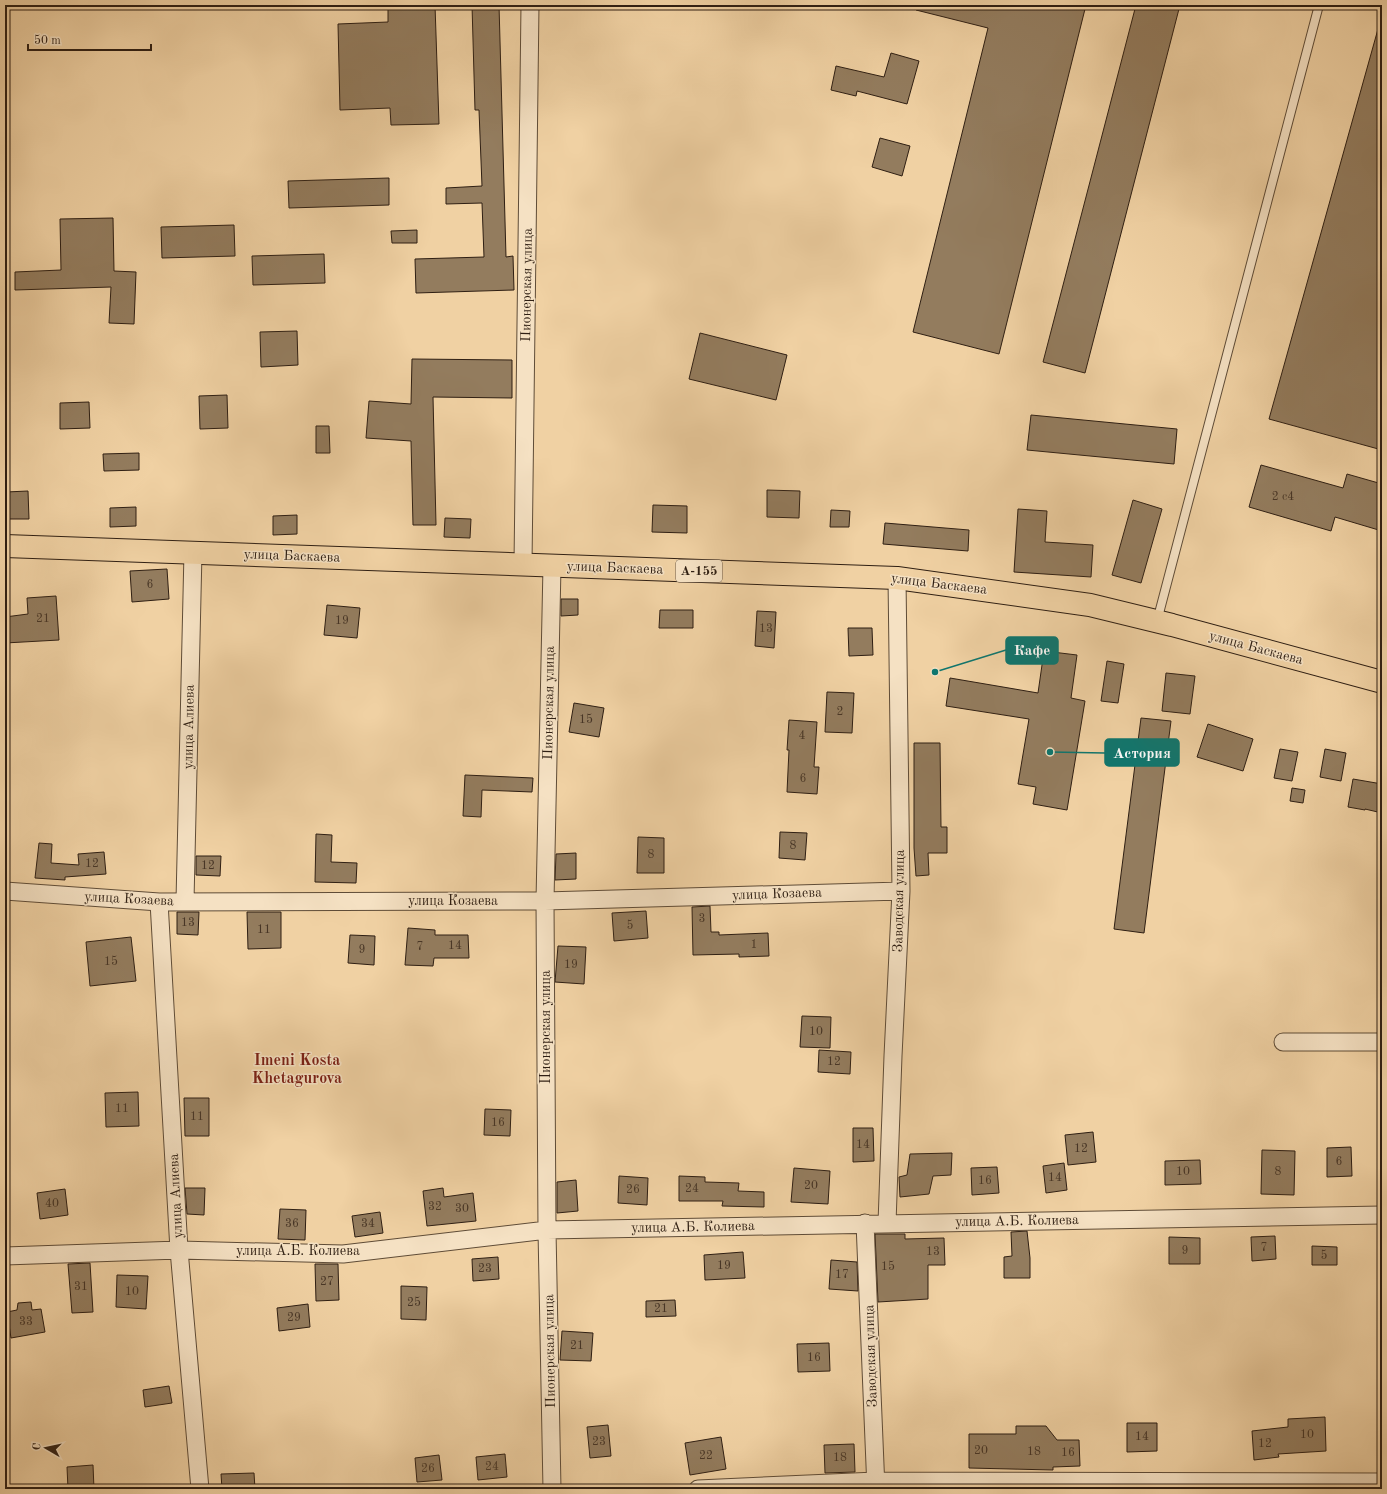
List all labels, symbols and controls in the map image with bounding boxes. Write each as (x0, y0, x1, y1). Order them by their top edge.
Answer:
scale bar (28, 26, 151, 52)
text: 50 m (34, 34, 61, 47)
street label: Пионерская улица (519, 228, 535, 342)
house number: 2 с4 (1272, 491, 1294, 503)
street label: улица Баскаева (243, 547, 341, 565)
street label: улица Баскаева (566, 559, 664, 577)
road number: А-155 (676, 560, 722, 582)
street label: улица Баскаева (890, 571, 988, 597)
house number: 6 (147, 579, 154, 591)
house number: 21 (36, 613, 50, 625)
house number: 19 (335, 615, 349, 627)
house number: 13 (759, 623, 773, 635)
street label: улица Баскаева (1207, 629, 1305, 667)
callout: Кафе (1006, 637, 1058, 664)
text: Кафе (1014, 644, 1050, 659)
street label: Пионерская улица (541, 646, 557, 760)
street label: улица Алиева (181, 684, 197, 770)
house number: 2 (837, 706, 843, 718)
house number: 15 (579, 713, 593, 726)
house number: 4 (799, 730, 806, 742)
callout: Астория (1105, 739, 1179, 766)
text: Астория (1113, 747, 1171, 762)
house number: 6 (800, 773, 807, 785)
house number: 8 (790, 840, 797, 852)
house number: 8 (648, 849, 655, 861)
street label: Заводская улица (891, 849, 907, 953)
house number: 12 (85, 858, 99, 870)
house number: 12 (201, 860, 215, 872)
street label: улица Козаева (732, 885, 822, 903)
street label: улица Козаева (84, 890, 174, 908)
street label: улица Козаева (408, 894, 498, 908)
house number: 3 (699, 913, 705, 925)
house number: 13 (181, 917, 195, 929)
house number: 5 (627, 919, 634, 932)
house number: 11 (257, 924, 271, 936)
house number: 1 (751, 939, 757, 951)
house number: 14 (448, 940, 462, 952)
house number: 7 (417, 941, 423, 953)
house number: 9 (359, 944, 365, 956)
house number: 15 (104, 955, 118, 968)
house number: 19 (564, 959, 578, 971)
street label: Пионерская улица (539, 970, 553, 1084)
house number: 10 (809, 1026, 823, 1038)
district label: Imeni Kosta Khetagurova (252, 1053, 342, 1087)
house number: 12 (827, 1056, 841, 1068)
house number: 11 (115, 1103, 129, 1115)
house number: 11 (190, 1111, 204, 1123)
house number: 16 (491, 1117, 505, 1129)
house number: 14 (856, 1139, 870, 1151)
house number: 12 (1074, 1143, 1088, 1155)
street label: улица Алиева (167, 1153, 185, 1239)
house number: 6 (1336, 1156, 1343, 1168)
house number: 10 (1176, 1166, 1190, 1178)
house number: 8 (1275, 1166, 1282, 1178)
house number: 14 (1048, 1172, 1062, 1184)
house number: 16 (978, 1175, 992, 1187)
house number: 20 (804, 1180, 818, 1192)
house number: 24 (685, 1183, 699, 1195)
house number: 26 (626, 1184, 640, 1196)
house number: 40 (45, 1198, 59, 1210)
house number: 32 (428, 1201, 442, 1213)
house number: 30 (455, 1203, 469, 1215)
street label: улица А.Б. Колиева (955, 1213, 1079, 1229)
house number: 36 (285, 1218, 299, 1230)
house number: 34 (361, 1218, 375, 1230)
street label: улица А.Б. Колиева (631, 1219, 755, 1235)
house number: 7 (1261, 1242, 1267, 1254)
street label: улица А.Б. Колиева (236, 1244, 360, 1258)
house number: 9 (1182, 1245, 1188, 1257)
house number: 13 (926, 1246, 940, 1258)
house number: 5 (1321, 1249, 1328, 1262)
house number: 19 (717, 1260, 731, 1272)
house number: 15 (881, 1260, 895, 1273)
house number: 23 (478, 1263, 492, 1275)
house number: 17 (835, 1269, 849, 1281)
house number: 27 (320, 1276, 334, 1288)
house number: 31 (74, 1281, 88, 1293)
house number: 10 (125, 1286, 139, 1298)
street label: Пионерская улица (542, 1294, 558, 1408)
house number: 25 (407, 1296, 421, 1309)
house number: 21 (654, 1303, 668, 1315)
street label: Заводская улица (862, 1304, 880, 1408)
house number: 29 (287, 1312, 301, 1324)
house number: 33 (19, 1316, 33, 1328)
house number: 21 (570, 1340, 584, 1352)
house number: 16 (807, 1352, 821, 1364)
north arrow (26, 1428, 66, 1468)
house number: 10 (1300, 1429, 1314, 1441)
house number: 14 (1135, 1431, 1149, 1443)
house number: 23 (592, 1436, 606, 1448)
house number: 12 (1258, 1438, 1272, 1450)
text: С (32, 1442, 44, 1451)
house number: 20 (974, 1445, 988, 1457)
house number: 18 (1027, 1446, 1041, 1458)
house number: 16 (1061, 1447, 1075, 1459)
house number: 22 (699, 1450, 713, 1462)
house number: 18 (833, 1452, 847, 1464)
house number: 24 (485, 1461, 499, 1473)
house number: 26 (421, 1463, 435, 1475)

